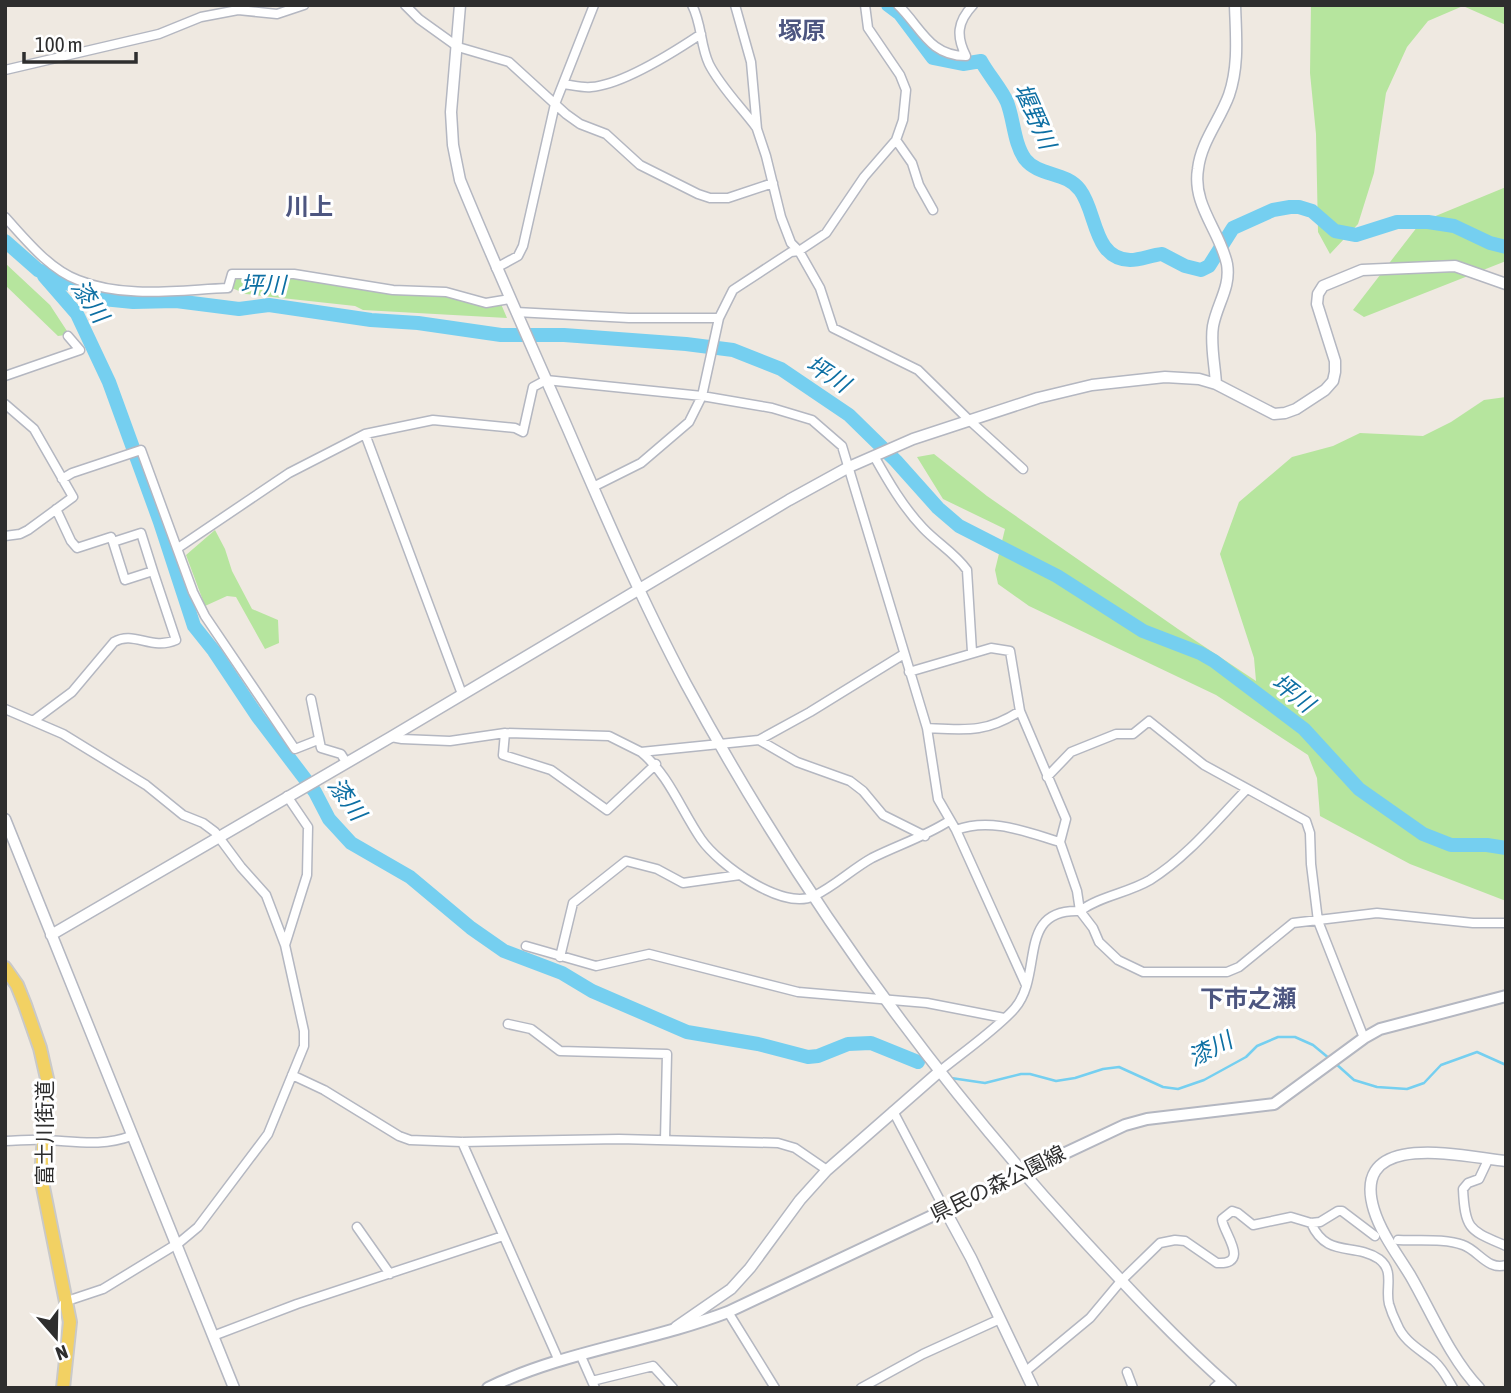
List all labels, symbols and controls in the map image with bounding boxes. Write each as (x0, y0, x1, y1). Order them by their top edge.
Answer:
district label: 塚原 (778, 17, 826, 44)
scale bar (24, 21, 136, 65)
text: 100 m (35, 32, 83, 56)
water label: 堰野川 (1009, 79, 1062, 156)
district label: 川上 (285, 193, 333, 220)
water label: 坪川 (240, 272, 289, 298)
water label: 漆川 (66, 275, 115, 330)
water label: 坪川 (802, 351, 857, 399)
water label: 坪川 (1267, 669, 1321, 719)
water label: 漆川 (323, 773, 373, 828)
district label: 下市之瀬 (1200, 985, 1296, 1012)
water label: 漆川 (1184, 1026, 1239, 1071)
street label: 富士川街道 (32, 1081, 56, 1186)
street label: 県民の森公園線 (926, 1140, 1069, 1226)
north arrow (21, 1302, 91, 1372)
text: N (53, 1341, 71, 1365)

